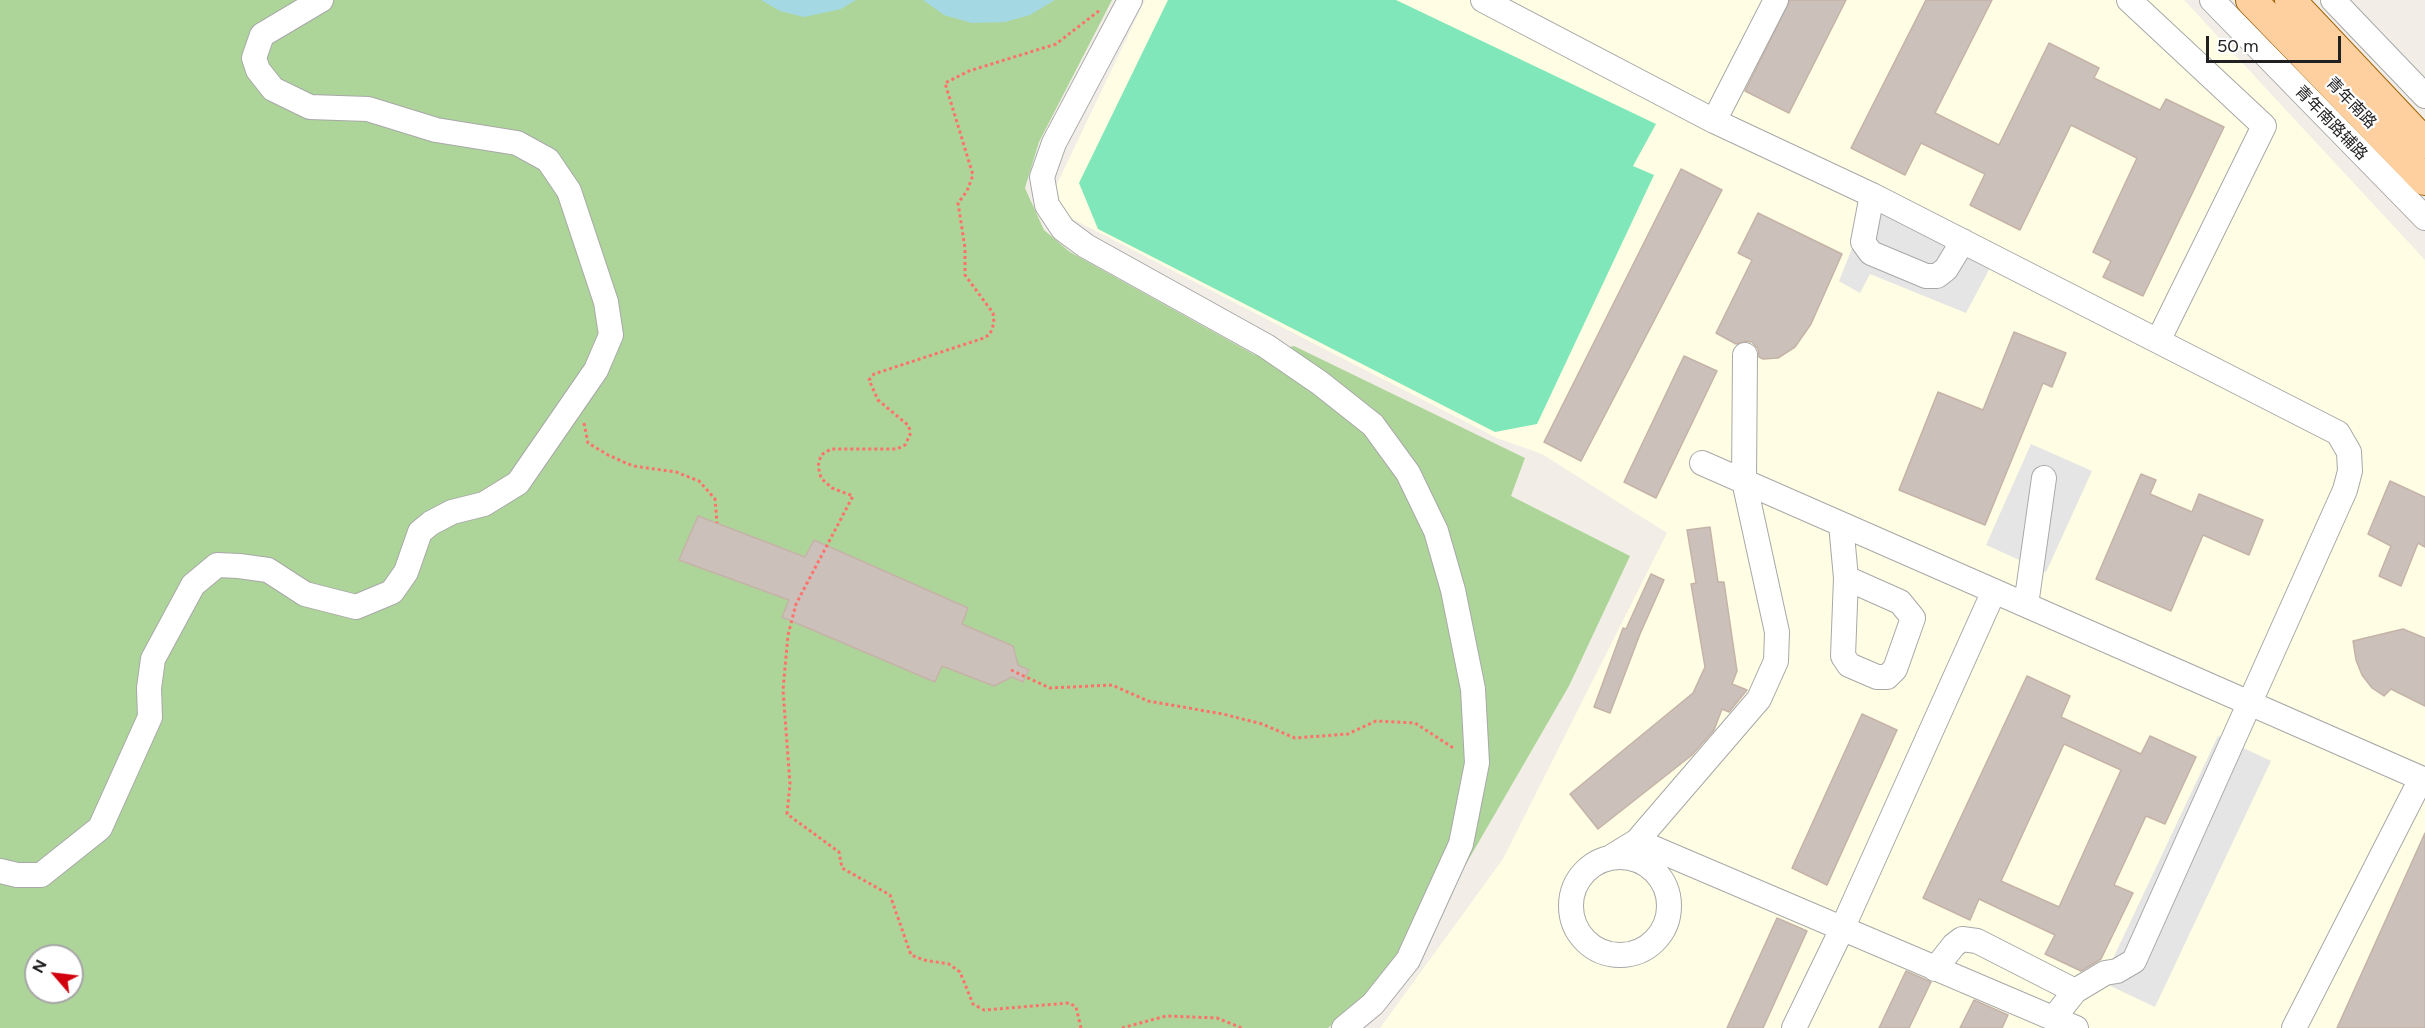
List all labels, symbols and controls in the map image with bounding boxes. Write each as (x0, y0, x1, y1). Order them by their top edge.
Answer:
scale bar (2209, 24, 2344, 62)
text: 50 m (2217, 35, 2259, 57)
street label: 青年南路 (2322, 73, 2380, 133)
street label: 青年南路辅路 (2291, 82, 2371, 164)
north arrow (24, 944, 84, 1004)
text: N (28, 956, 51, 976)

